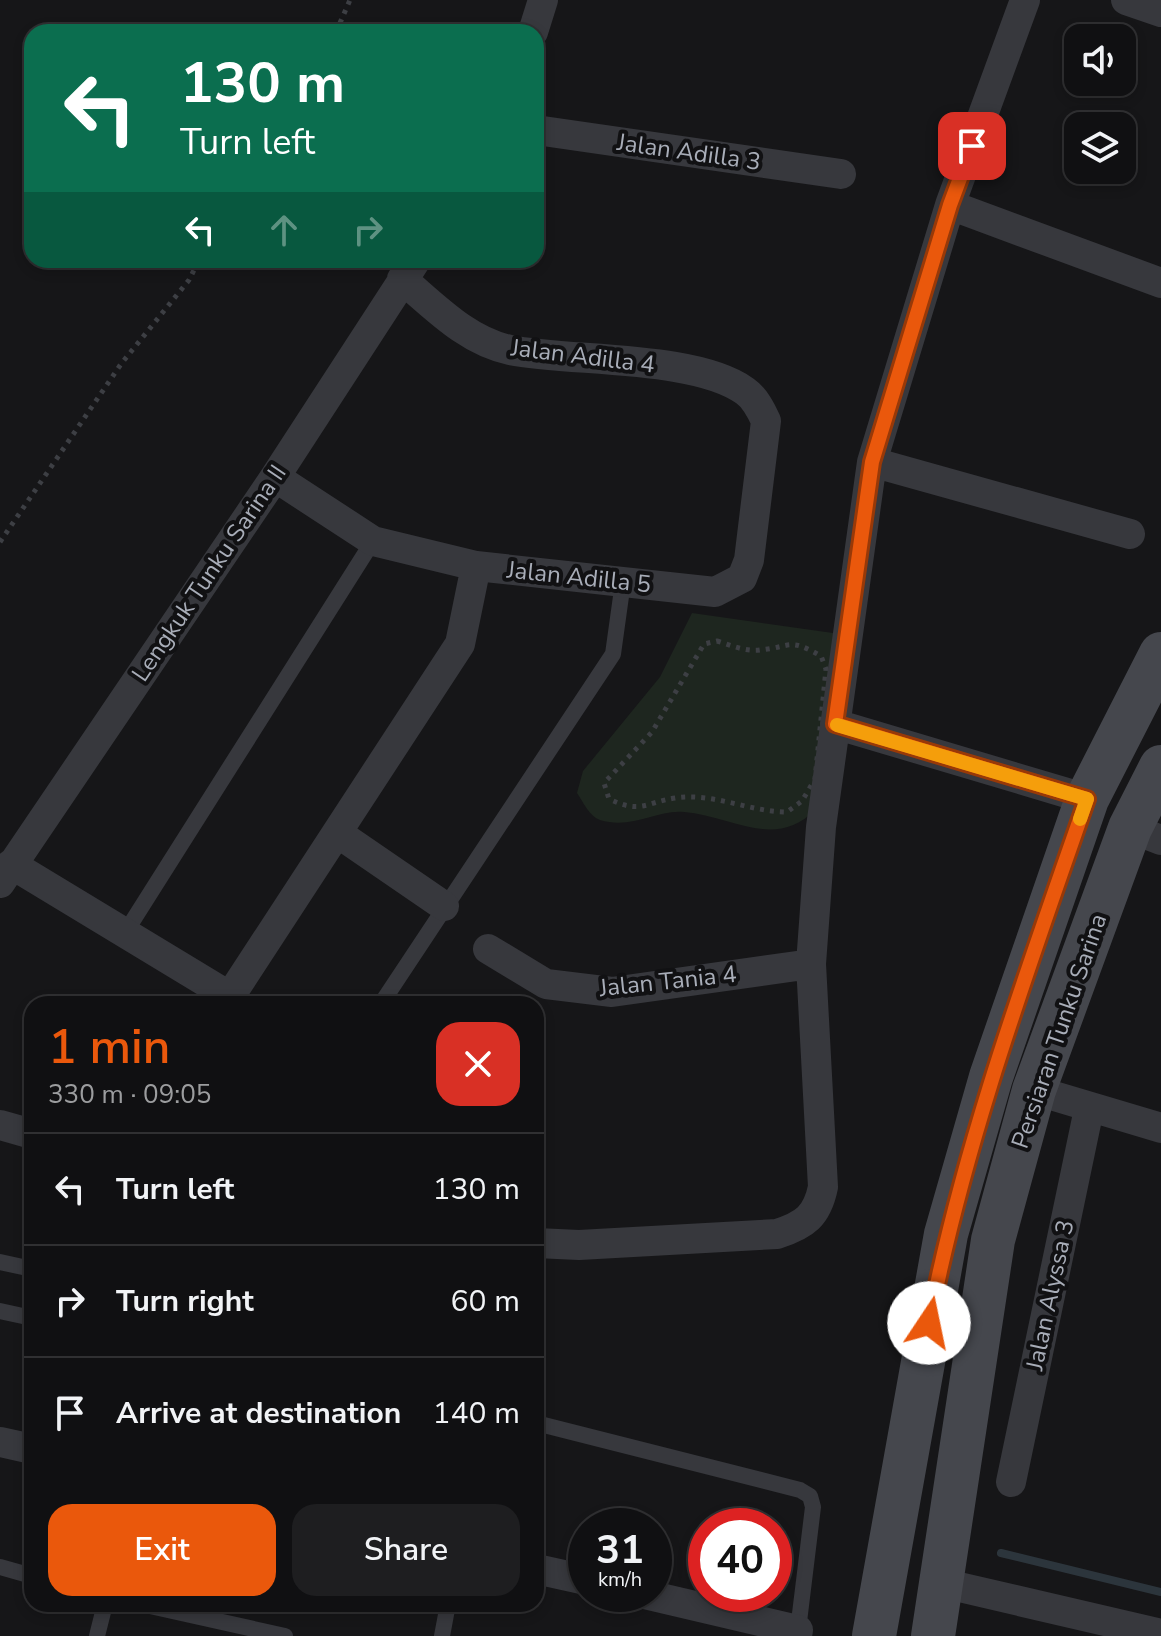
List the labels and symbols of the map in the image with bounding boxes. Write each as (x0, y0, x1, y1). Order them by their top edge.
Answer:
pin (938, 112, 1006, 180)
street label: Jalan Adilla 3 (614, 126, 763, 178)
street label: Jalan Adilla 4 (508, 331, 657, 381)
street label: Lengkuk Tunku Sarina II (124, 458, 294, 688)
street label: Jalan Adilla 5 (504, 553, 653, 600)
street label: Persiaran Tunku Sarina (1004, 909, 1114, 1153)
street label: Jalan Tania 4 (597, 958, 738, 1004)
street label: Jalan Alyssa 3 (1018, 1217, 1082, 1374)
position arrow (887, 1281, 971, 1365)
speed limit sign: 40 (688, 1508, 792, 1612)

